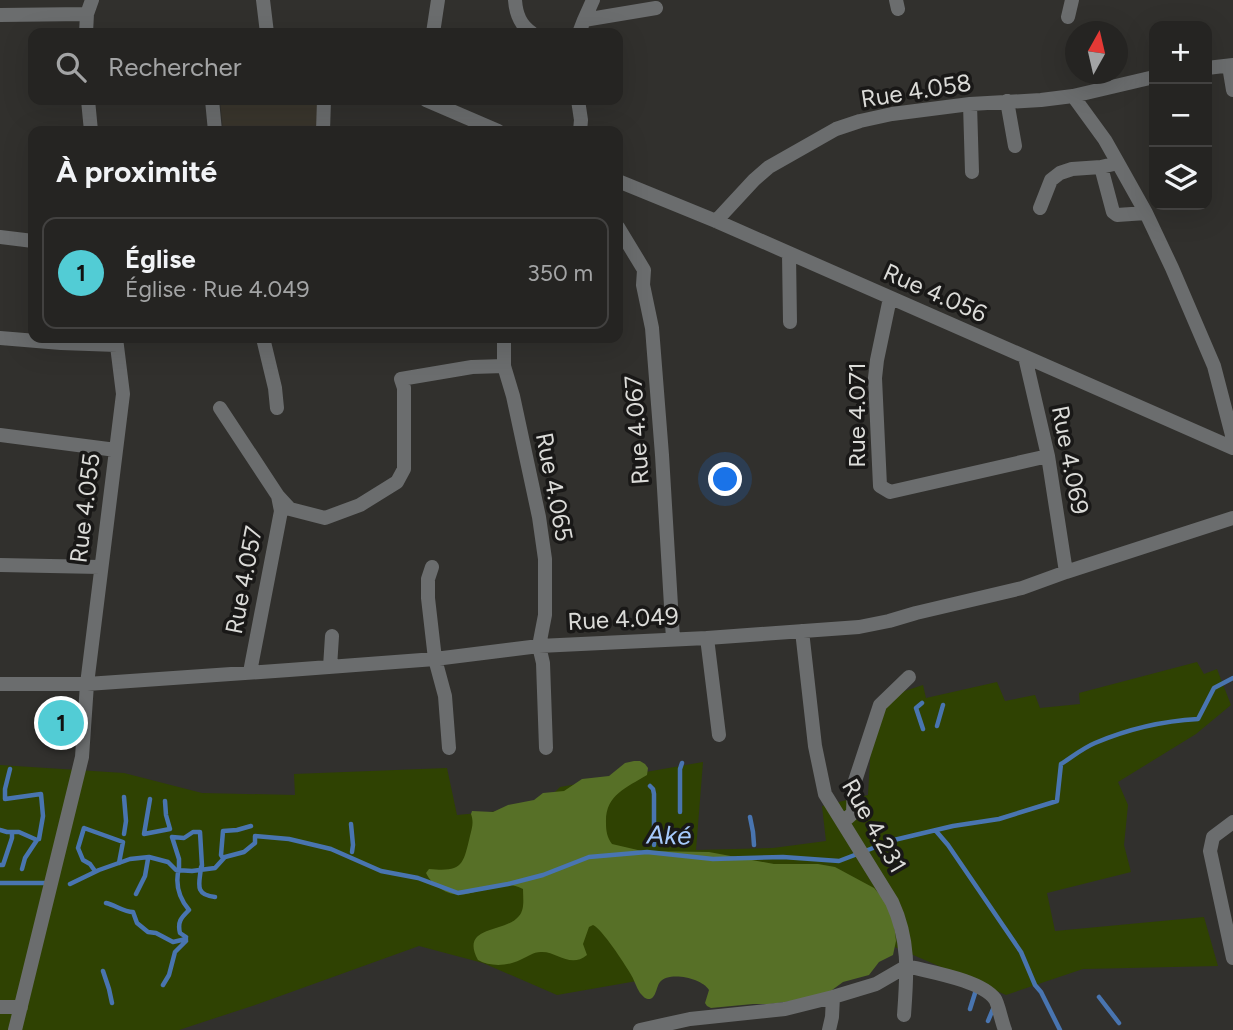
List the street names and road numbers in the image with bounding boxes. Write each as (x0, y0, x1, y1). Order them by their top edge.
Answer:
street label: Rue 4.058 (859, 67, 973, 114)
street label: Rue 4.056 (879, 257, 991, 328)
street label: Rue 4.071 (842, 362, 871, 468)
street label: Rue 4.067 (618, 374, 655, 486)
street label: Rue 4.069 (1046, 403, 1095, 517)
street label: Rue 4.065 (530, 430, 579, 544)
street label: Rue 4.055 (63, 451, 106, 564)
street label: Rue 4.057 (219, 523, 268, 636)
street label: Rue 4.049 (567, 601, 679, 636)
street label: Rue 4.231 (836, 774, 913, 878)

